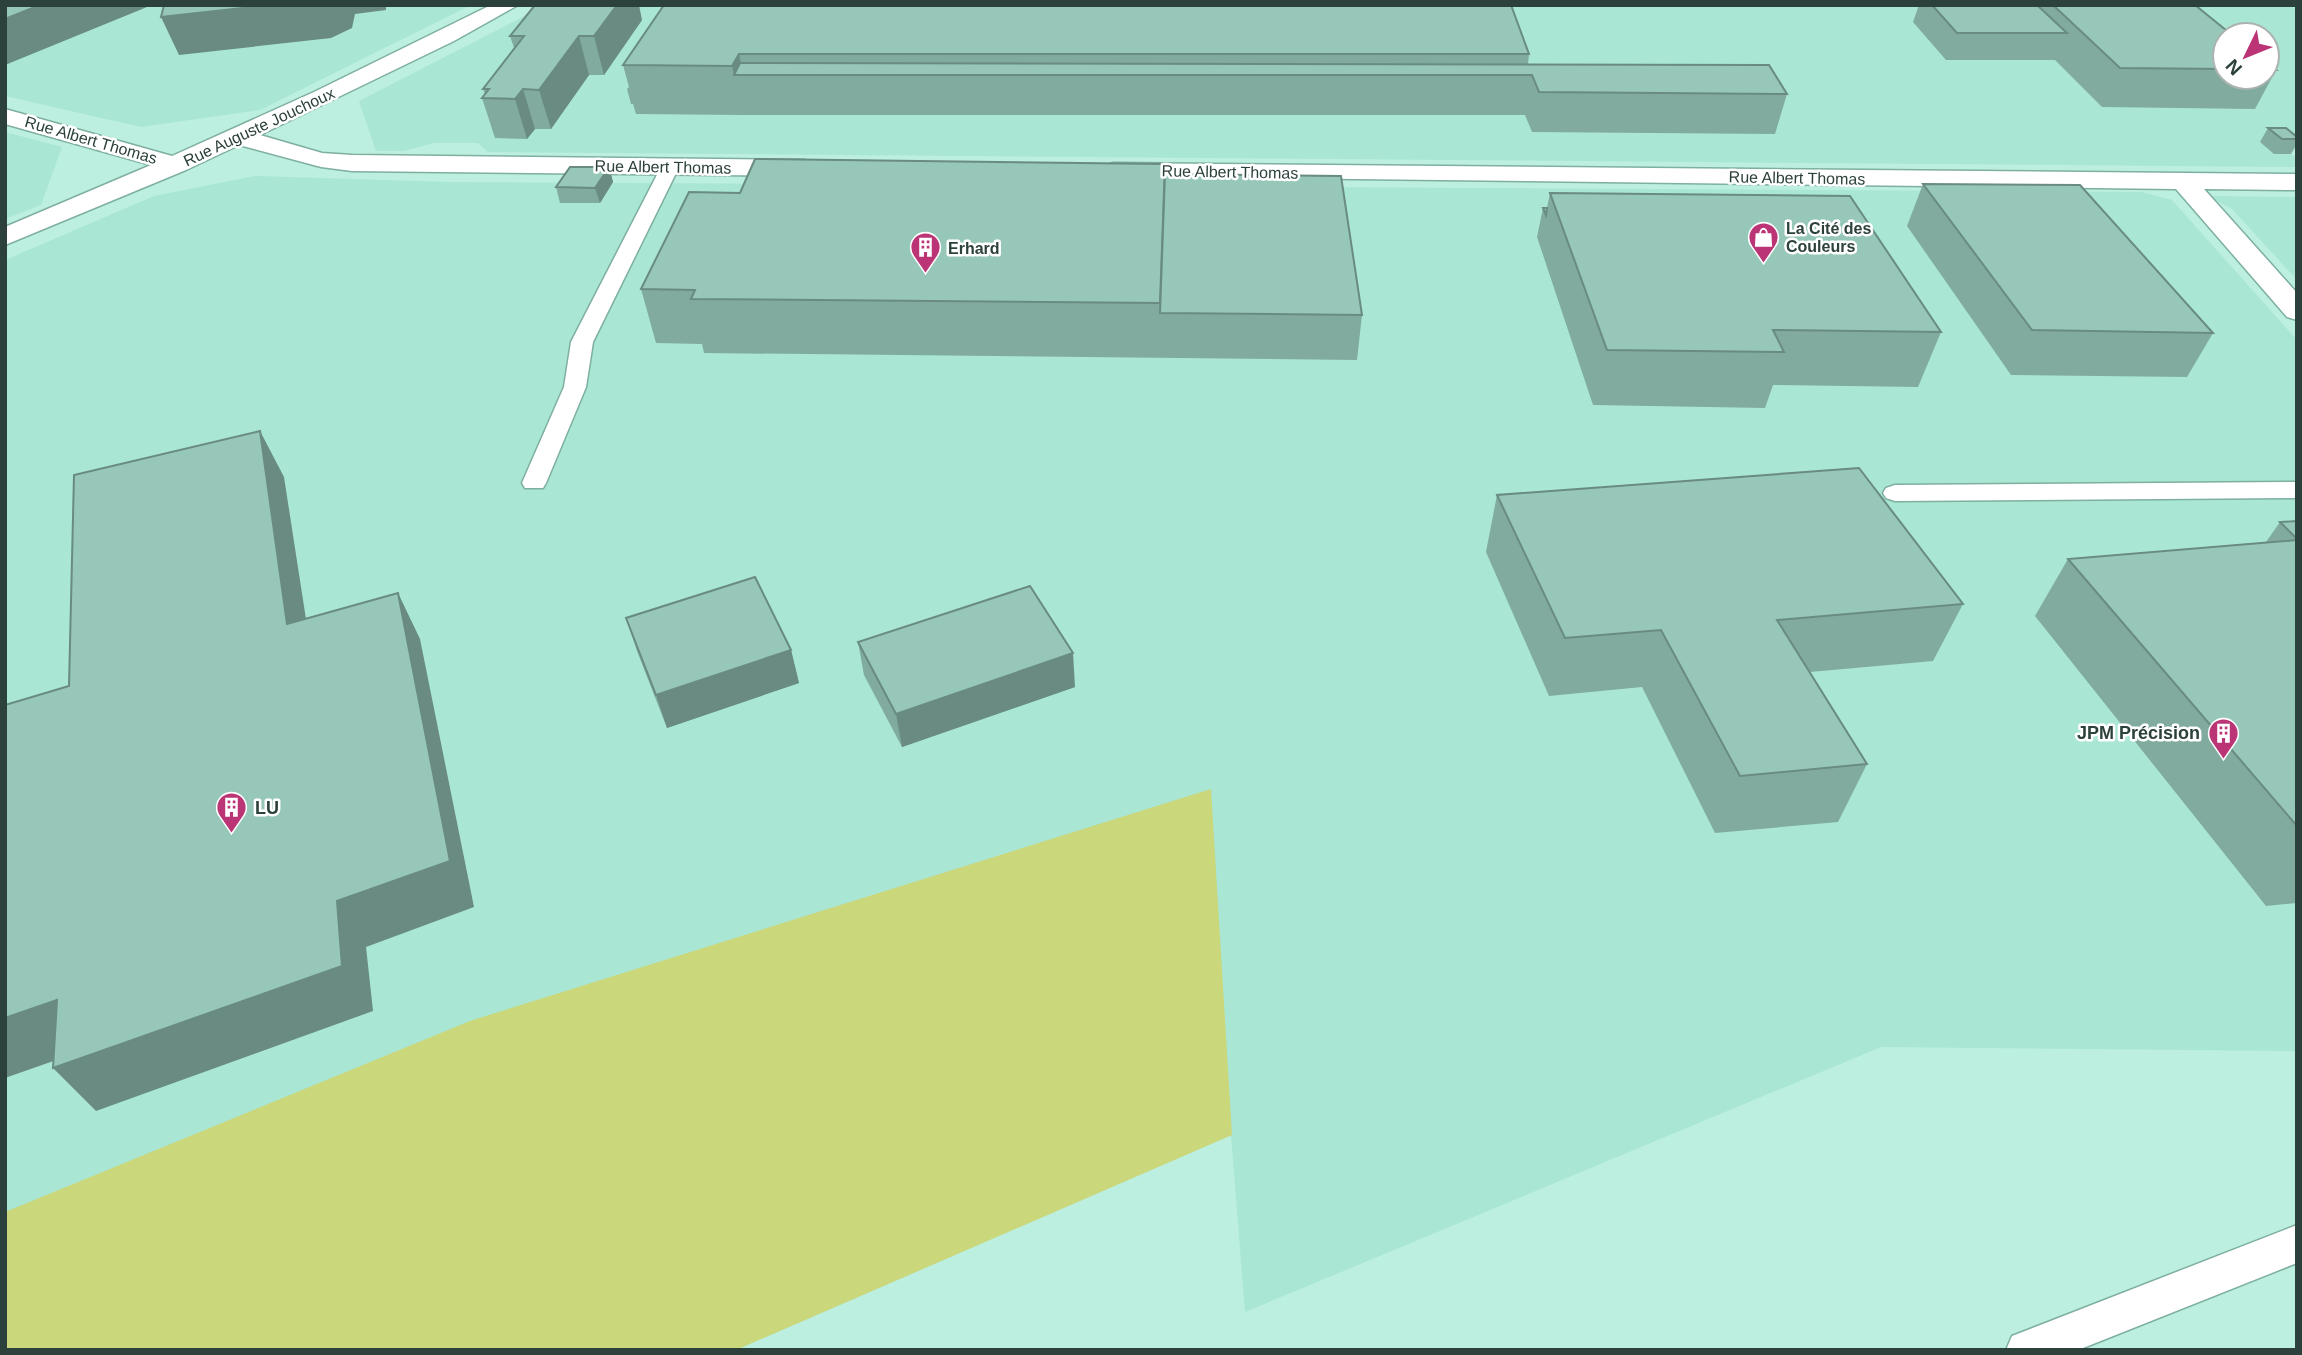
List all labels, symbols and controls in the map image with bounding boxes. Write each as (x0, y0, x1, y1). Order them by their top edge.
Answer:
north arrow (2211, 21, 2281, 91)
text: N (2222, 55, 2246, 79)
street label: Rue Auguste Jouchoux (181, 85, 337, 169)
street label: Rue Albert Thomas (23, 113, 159, 167)
street label: Rue Albert Thomas (595, 157, 731, 177)
street label: Rue Albert Thomas (1162, 162, 1298, 182)
street label: Rue Albert Thomas (1729, 168, 1865, 188)
shop icon: La Cité des Couleurs (1746, 220, 1780, 264)
place label: La Cité des Couleurs (1786, 220, 1871, 255)
building icon: Erhard (908, 231, 942, 275)
place label: Erhard (948, 240, 1000, 257)
building icon: JPM Précision (2206, 716, 2240, 760)
place label: JPM Précision (2077, 723, 2200, 743)
building icon: LU (215, 791, 249, 835)
place label: LU (255, 798, 279, 818)

